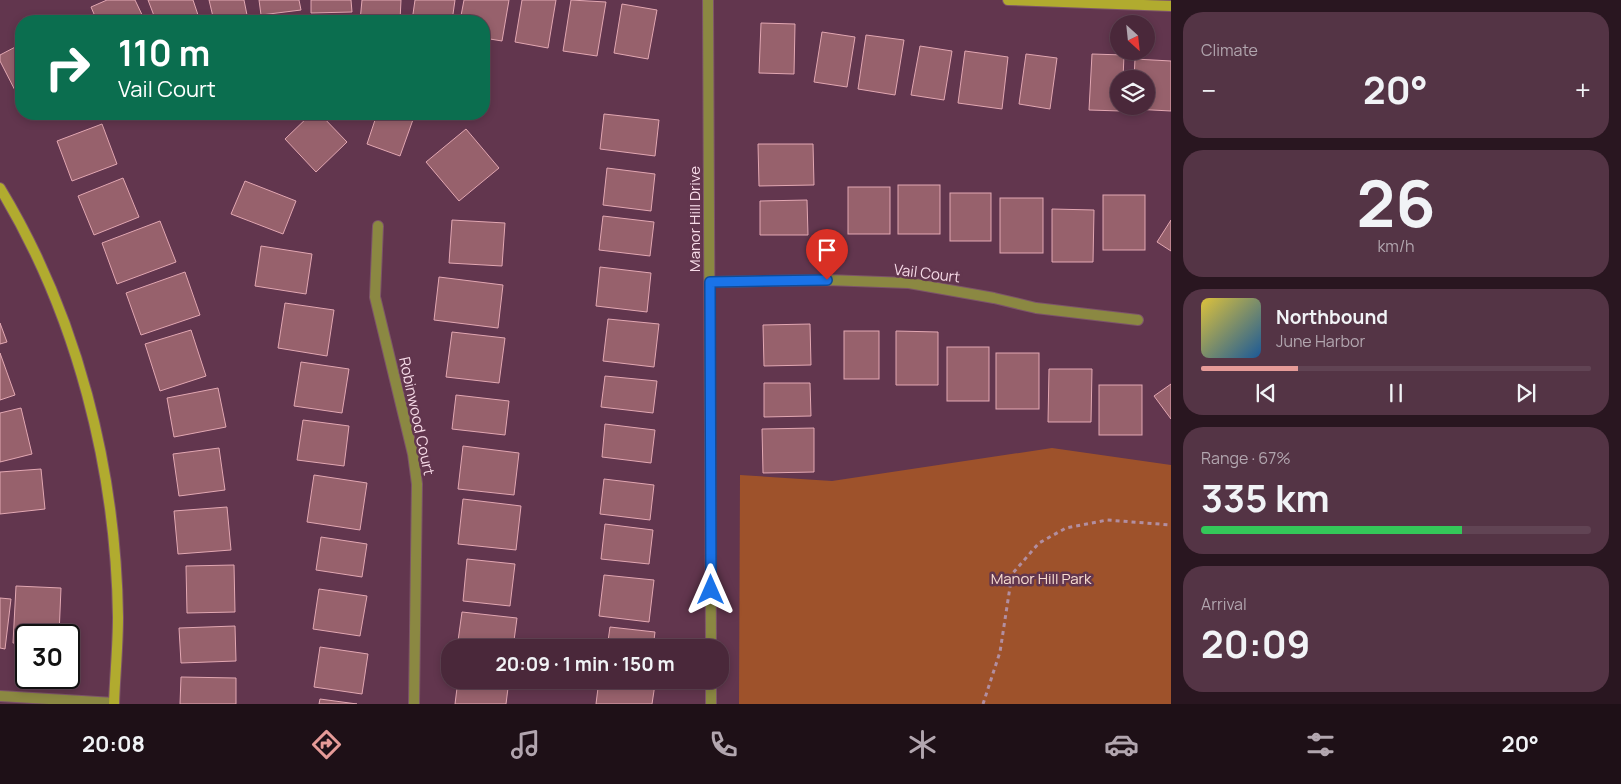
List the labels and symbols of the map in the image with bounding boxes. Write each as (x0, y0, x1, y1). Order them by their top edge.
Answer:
north arrow (1110, 15, 1155, 60)
street label: Manor Hill Drive (684, 166, 705, 272)
pin (806, 229, 848, 280)
street label: Vail Court (893, 259, 961, 287)
street label: Robinwood Court (394, 355, 440, 477)
position arrow (684, 563, 736, 615)
park label: Manor Hill Park (991, 568, 1092, 589)
speed limit sign: 30 (15, 624, 80, 689)

